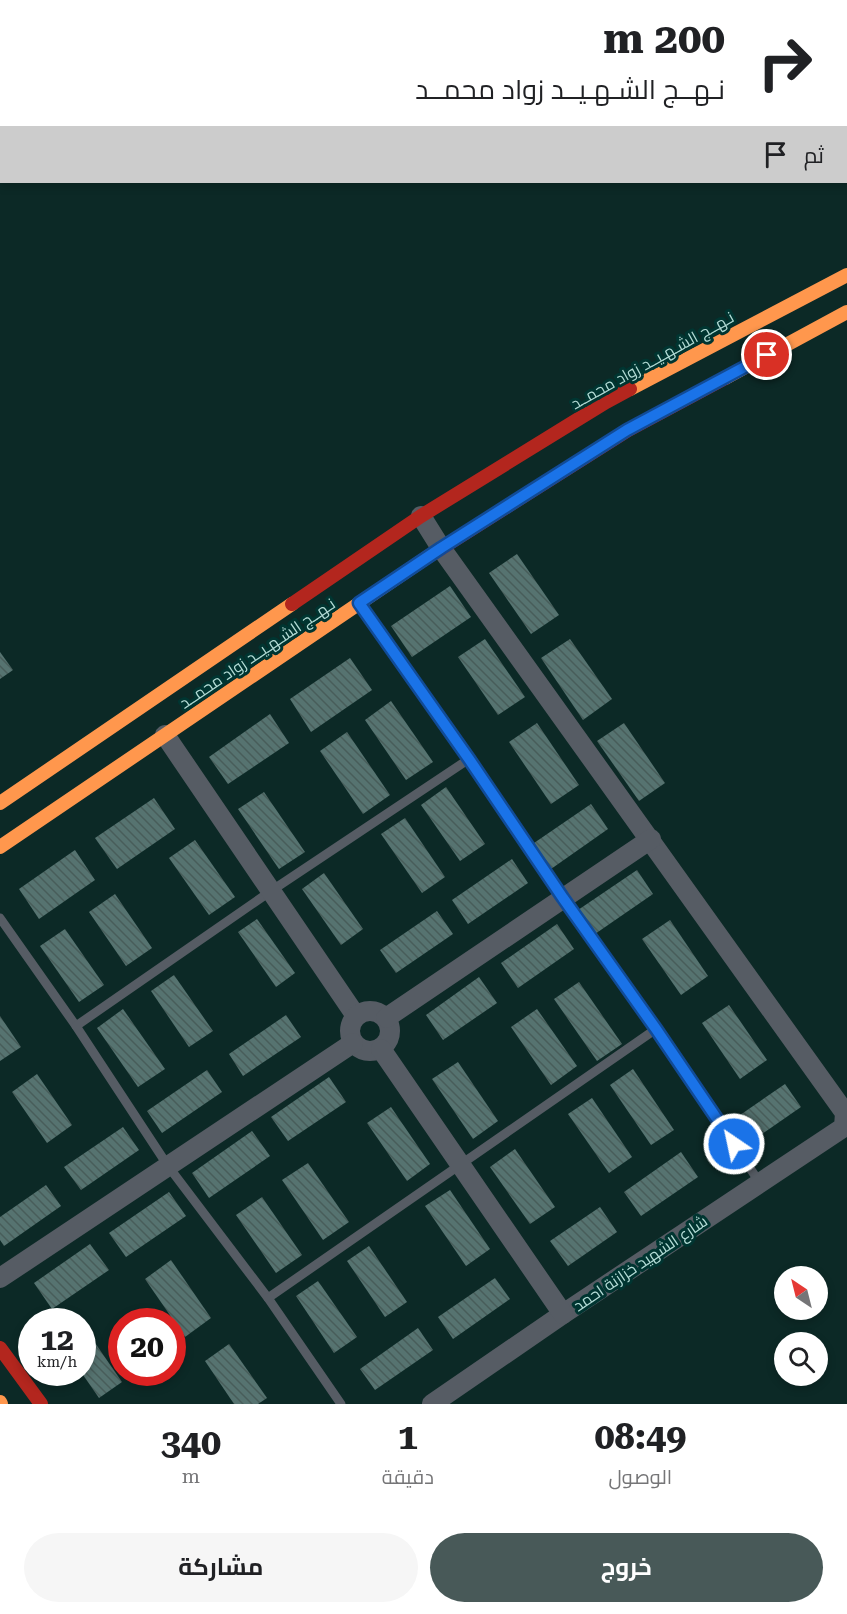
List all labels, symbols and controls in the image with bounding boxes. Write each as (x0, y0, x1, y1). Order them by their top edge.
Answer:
text: 200 m (603, 14, 725, 63)
icon: right (746, 24, 824, 102)
text: نـهــج الشـهـيــد زواد محمــد (415, 74, 725, 106)
icon: arrive (759, 138, 792, 171)
text: ثم (804, 143, 824, 168)
street label: نـهــج الشـهـيــد زواد محمــد (567, 308, 738, 415)
pin (741, 329, 792, 380)
icon: arrive (750, 338, 783, 371)
street label: نـهــج الشـهـيــد زواد محمــد (176, 594, 340, 714)
position arrow (702, 1112, 766, 1176)
street label: شارع الشهيد خزازنة احمد (570, 1211, 712, 1317)
north arrow (774, 1266, 828, 1320)
map controls (774, 1266, 828, 1386)
speed limit sign: 20 (108, 1308, 186, 1386)
text: 12 (40, 1322, 74, 1357)
button: search (774, 1332, 828, 1386)
text: km/h (37, 1353, 77, 1371)
text: 1 (398, 1416, 418, 1458)
text: 08:49 (594, 1416, 686, 1458)
text: 340 (161, 1422, 221, 1464)
text: m (182, 1464, 200, 1488)
text: دقيقة (382, 1465, 434, 1489)
text: الوصول (609, 1465, 672, 1489)
button: مشاركة (24, 1533, 418, 1602)
button: خروج (430, 1533, 823, 1602)

